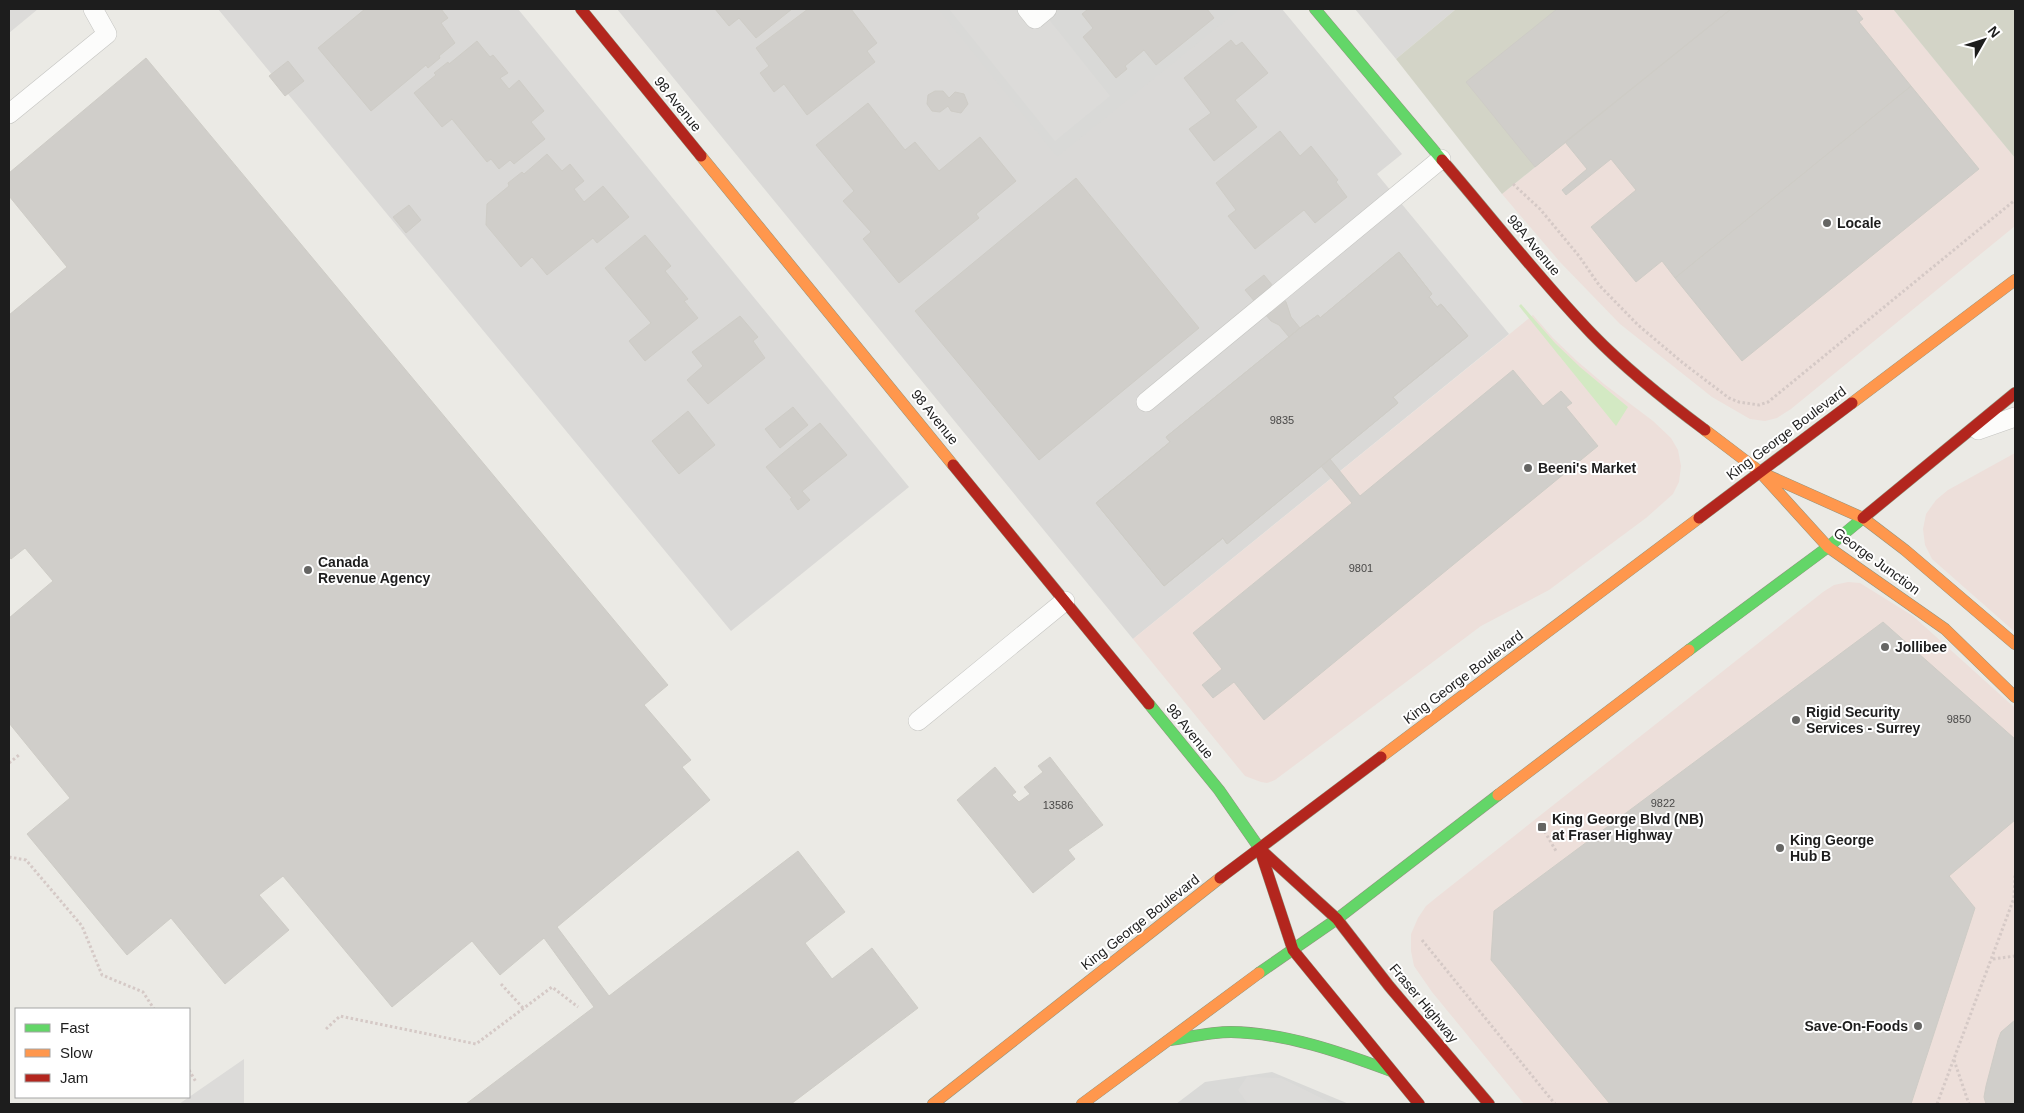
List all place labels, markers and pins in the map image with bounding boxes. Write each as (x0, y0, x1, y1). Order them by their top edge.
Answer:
place label: Locale (1837, 215, 1882, 231)
marker: Locale (1821, 217, 1833, 229)
place label: Beeni's Market (1538, 460, 1637, 476)
marker: Beeni's Market (1522, 462, 1534, 474)
place label: Canada Revenue Agency (318, 554, 431, 586)
marker: Canada Revenue Agency (302, 564, 314, 576)
place label: Jollibee (1895, 639, 1947, 655)
marker: Jollibee (1879, 641, 1891, 653)
place label: Rigid Security Services - Surrey (1806, 704, 1921, 736)
marker: Rigid Security Services - Surrey (1790, 714, 1802, 726)
place label: King George Blvd (NB) at Fraser Highway (1552, 811, 1704, 843)
marker: King George Blvd (NB) at Fraser Highway (1536, 821, 1548, 833)
place label: King George Hub B (1790, 832, 1874, 864)
marker: King George Hub B (1774, 842, 1786, 854)
place label: Save-On-Foods (1805, 1018, 1908, 1034)
marker: Save-On-Foods (1912, 1020, 1924, 1032)

